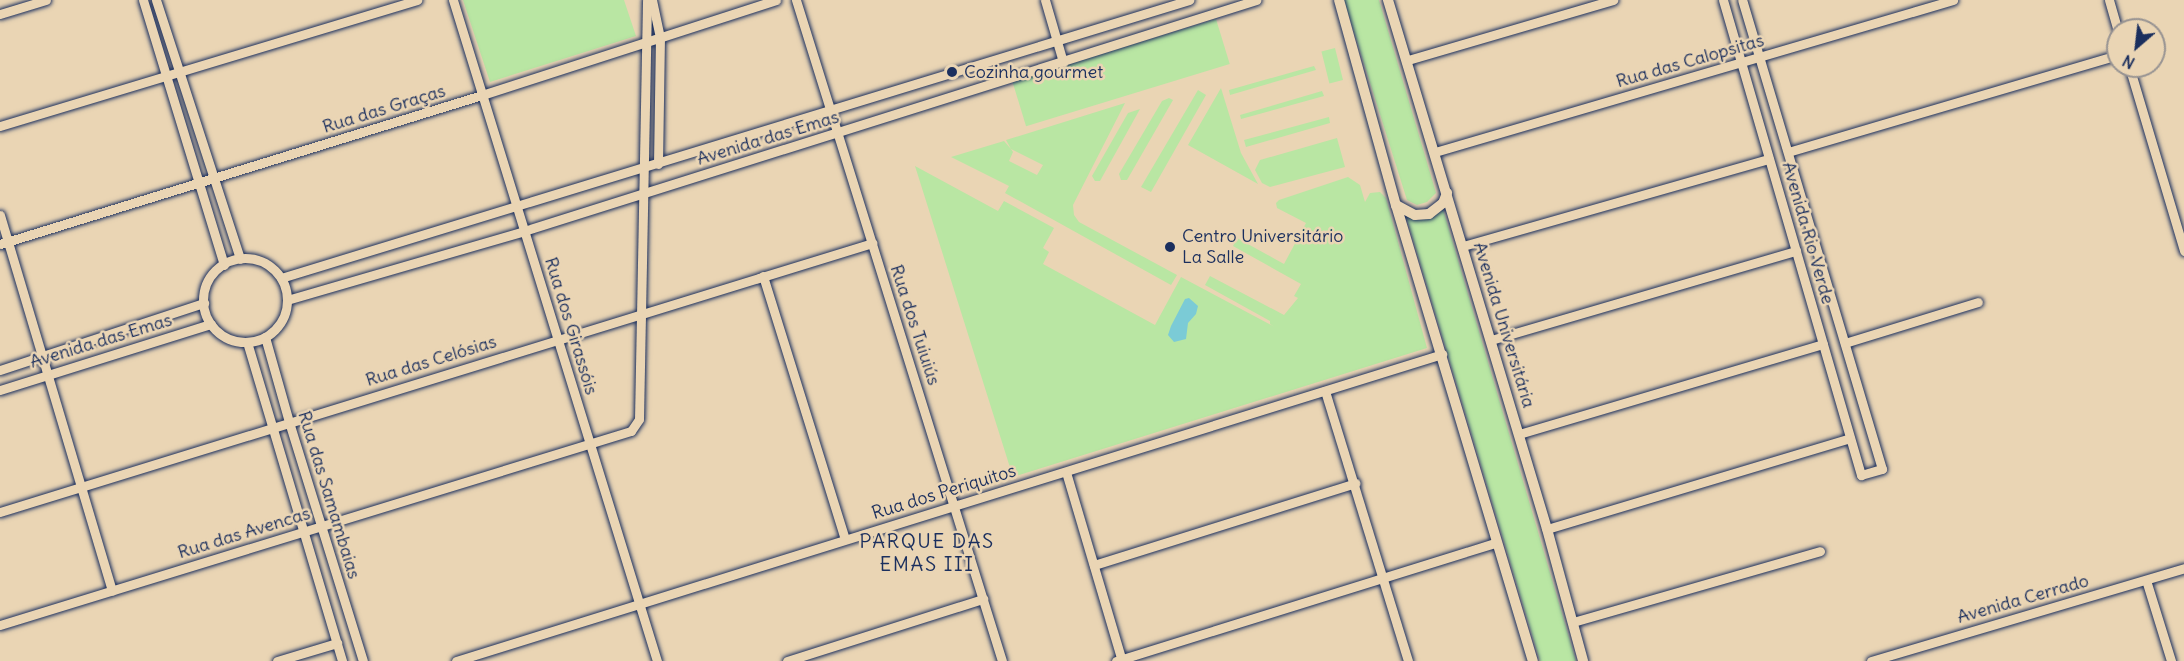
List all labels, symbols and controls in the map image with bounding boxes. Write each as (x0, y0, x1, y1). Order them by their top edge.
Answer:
north arrow (2106, 18, 2166, 78)
street label: Rua das Calopsitas (1614, 30, 1766, 92)
text: N (2119, 51, 2138, 74)
place label: Cozinha gourmet (964, 61, 1103, 83)
marker: Cozinha gourmet (945, 65, 959, 79)
street label: Rua das Graças (320, 80, 448, 138)
street label: Avenida das Emas (694, 106, 842, 170)
street label: Avenida Rio Verde (1777, 159, 1839, 307)
place label: Centro Universitário La Salle (1182, 226, 1343, 268)
marker: Centro Universitário La Salle (1163, 240, 1177, 254)
street label: Avenida Universitária (1469, 240, 1539, 410)
street label: Rua dos Girassóis (540, 255, 602, 397)
street label: Rua dos Tuiuiús (885, 262, 945, 388)
street label: Avenida das Emas (27, 309, 175, 373)
street label: Rua das Celósias (363, 331, 499, 391)
street label: Rua das Samambaias (293, 408, 365, 582)
street label: Rua dos Periquitos (869, 460, 1019, 524)
street label: Rua das Avencas (175, 503, 313, 563)
district label: PARQUE DAS EMAS III (859, 529, 995, 576)
street label: Avenida Cerrado (1955, 570, 2091, 628)

